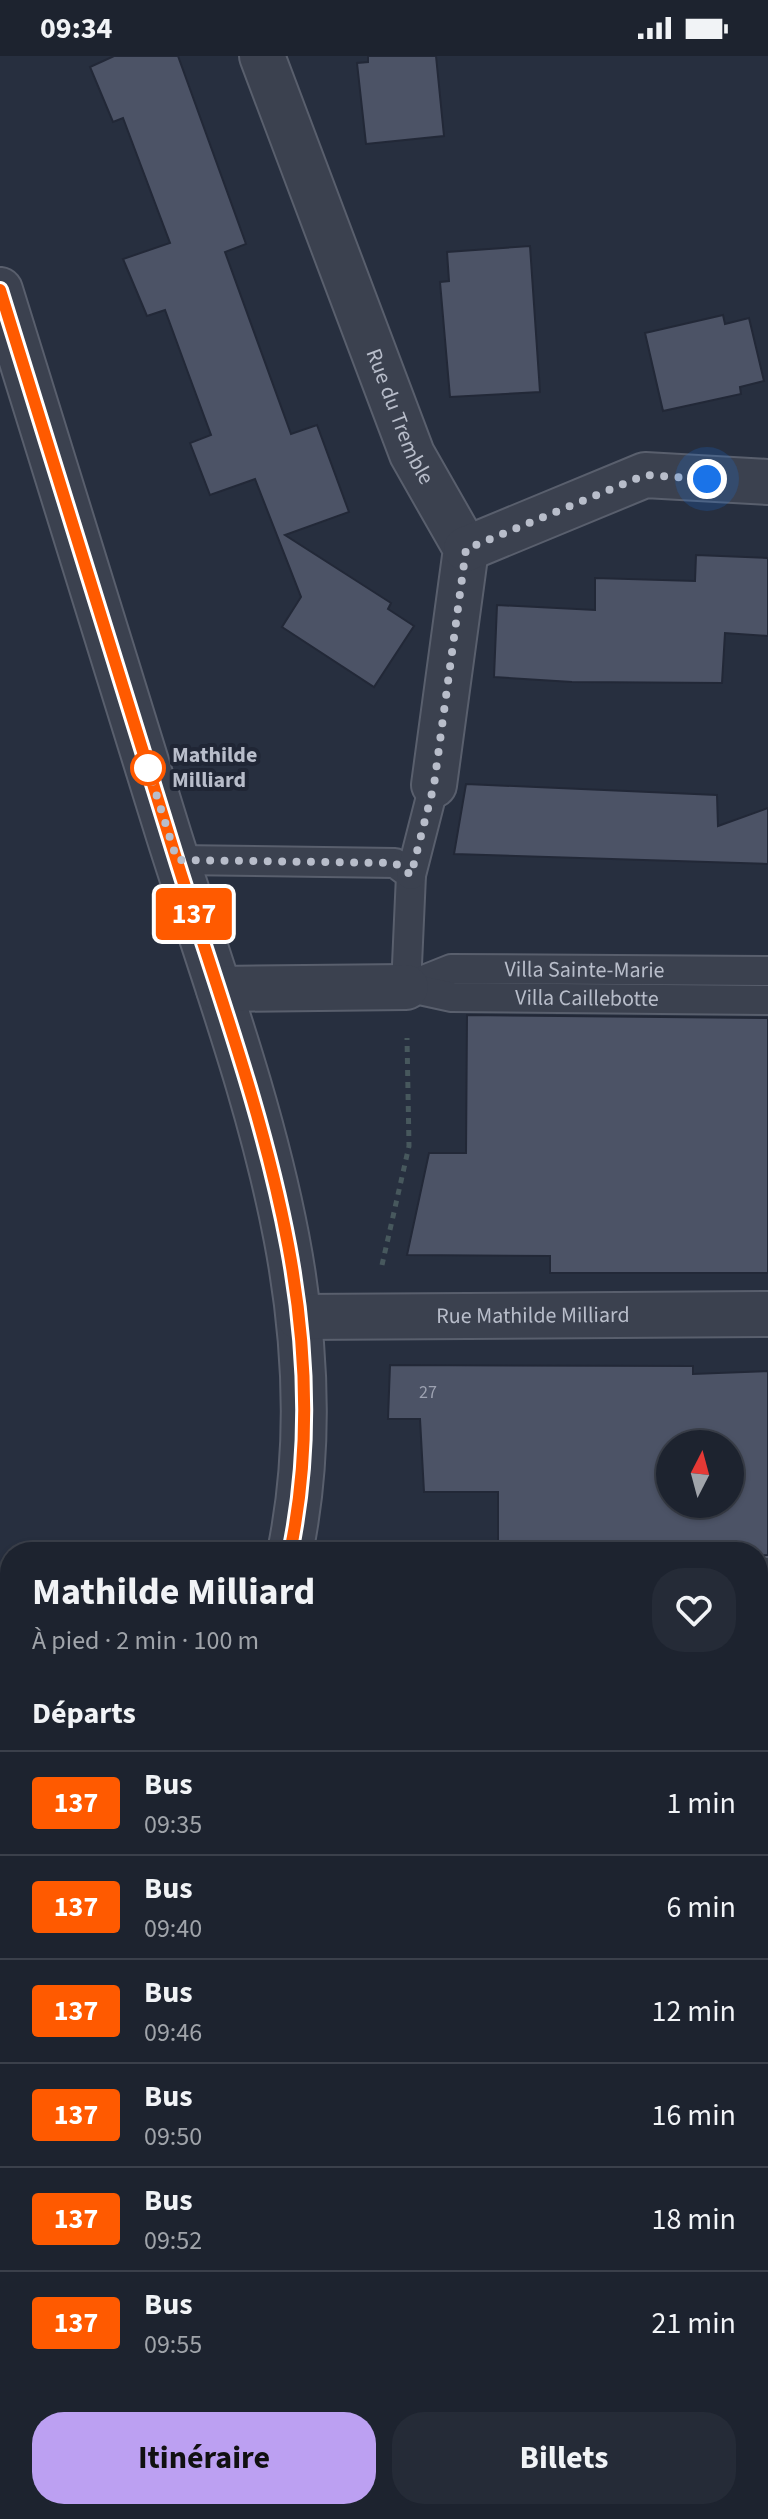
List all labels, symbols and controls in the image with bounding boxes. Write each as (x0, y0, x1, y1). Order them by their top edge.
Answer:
text: 09:34 (40, 7, 112, 50)
street label: Rue du Tremble (358, 344, 442, 491)
your location (687, 459, 727, 499)
place label: Mathilde Milliard (172, 739, 257, 796)
marker: Mathilde Milliard (131, 751, 165, 785)
line badge: 137 (148, 888, 240, 940)
text: 137 (172, 894, 216, 934)
street label: Villa Sainte-Marie (504, 953, 665, 986)
street label: Villa Caillebotte (515, 982, 659, 1015)
street label: Rue Mathilde Milliard (436, 1299, 630, 1332)
house number: 27 (419, 1380, 437, 1405)
north arrow (656, 1430, 744, 1518)
map controls (656, 1430, 744, 1518)
text: Mathilde Milliard (32, 1565, 315, 1619)
button: heart (652, 1568, 736, 1652)
text: À pied · 2 min · 100 m (32, 1622, 259, 1659)
text: Départs (32, 1692, 136, 1735)
text: Bus (144, 1763, 192, 1806)
text: 1 min (666, 1782, 736, 1825)
text: 137 (54, 1783, 98, 1823)
text: 09:35 (144, 1806, 202, 1843)
text: Bus (144, 1867, 192, 1910)
text: 6 min (666, 1886, 736, 1929)
text: 137 (54, 1887, 98, 1927)
text: 09:40 (144, 1910, 202, 1947)
text: Bus (144, 1971, 192, 2014)
text: 12 min (652, 1990, 736, 2033)
text: 137 (54, 1991, 98, 2031)
text: 09:46 (144, 2014, 202, 2051)
text: Bus (144, 2075, 192, 2118)
text: 16 min (652, 2094, 736, 2137)
text: 137 (54, 2095, 98, 2135)
text: 09:50 (144, 2118, 202, 2155)
text: Bus (144, 2179, 192, 2222)
text: 18 min (652, 2198, 736, 2241)
text: 137 (54, 2199, 98, 2239)
text: 09:52 (144, 2222, 202, 2259)
text: Bus (144, 2283, 192, 2326)
text: 21 min (652, 2302, 736, 2345)
text: 137 (54, 2303, 98, 2343)
text: 09:55 (144, 2326, 202, 2363)
button: Itinéraire (32, 2412, 376, 2504)
button: Billets (392, 2412, 736, 2504)

